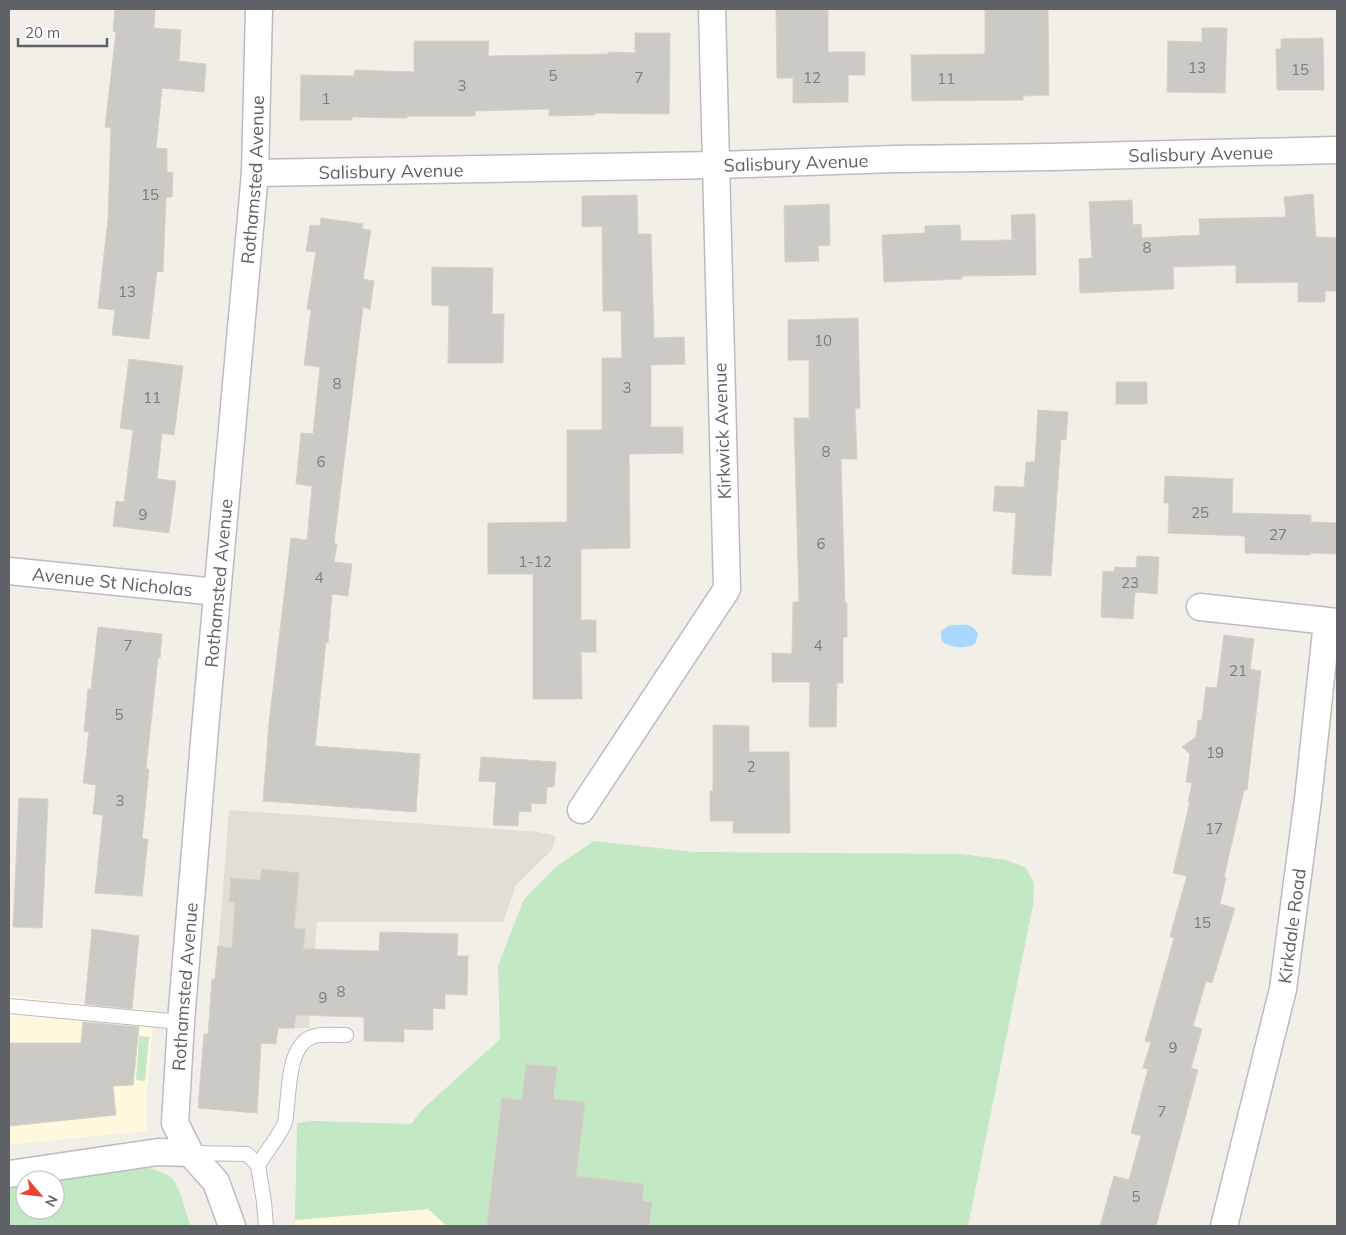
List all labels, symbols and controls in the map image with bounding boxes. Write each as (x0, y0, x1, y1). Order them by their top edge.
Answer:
scale bar (18, 15, 106, 47)
text: 20 m (25, 23, 60, 42)
house number: 13 (1188, 58, 1206, 77)
house number: 15 (1291, 60, 1309, 79)
house number: 5 (548, 66, 558, 85)
house number: 7 (634, 68, 644, 87)
house number: 12 (803, 68, 821, 87)
house number: 11 (937, 69, 955, 88)
house number: 3 (457, 76, 467, 95)
house number: 1 (321, 89, 331, 108)
street label: Rothamsted Avenue (235, 95, 268, 265)
street label: Salisbury Avenue (1128, 140, 1273, 167)
street label: Salisbury Avenue (723, 148, 869, 176)
street label: Salisbury Avenue (318, 158, 464, 183)
house number: 15 (141, 185, 159, 204)
house number: 8 (1142, 238, 1152, 257)
house number: 13 (118, 282, 136, 301)
house number: 10 (814, 331, 832, 350)
street label: Kirkwick Avenue (708, 362, 736, 500)
house number: 8 (332, 374, 342, 393)
house number: 3 (622, 378, 632, 397)
house number: 11 (143, 388, 161, 407)
house number: 8 (821, 442, 831, 461)
house number: 6 (316, 452, 326, 471)
street label: Rothamsted Avenue (199, 498, 237, 668)
house number: 25 (1191, 503, 1209, 522)
house number: 9 (138, 505, 148, 524)
house number: 27 (1269, 525, 1287, 544)
house number: 6 (816, 534, 826, 553)
house number: 1-12 (518, 552, 552, 571)
street label: Avenue St Nicholas (31, 562, 194, 601)
house number: 4 (314, 568, 324, 587)
house number: 23 (1121, 573, 1139, 592)
house number: 7 (123, 636, 133, 655)
house number: 4 (813, 636, 823, 655)
house number: 21 (1229, 661, 1247, 680)
house number: 5 (114, 705, 124, 724)
house number: 19 (1206, 743, 1224, 762)
house number: 2 (746, 757, 756, 776)
house number: 3 (115, 791, 125, 810)
house number: 17 (1205, 819, 1223, 838)
street label: Kirkdale Road (1272, 867, 1310, 985)
street label: Rothamsted Avenue (167, 901, 202, 1072)
house number: 15 (1193, 913, 1211, 932)
house number: 8 (336, 982, 346, 1001)
house number: 9 (318, 988, 328, 1007)
house number: 9 (1168, 1038, 1178, 1057)
house number: 7 (1157, 1102, 1167, 1121)
north arrow (15, 1170, 65, 1220)
house number: 5 (1131, 1187, 1141, 1206)
text: N (41, 1192, 62, 1210)

